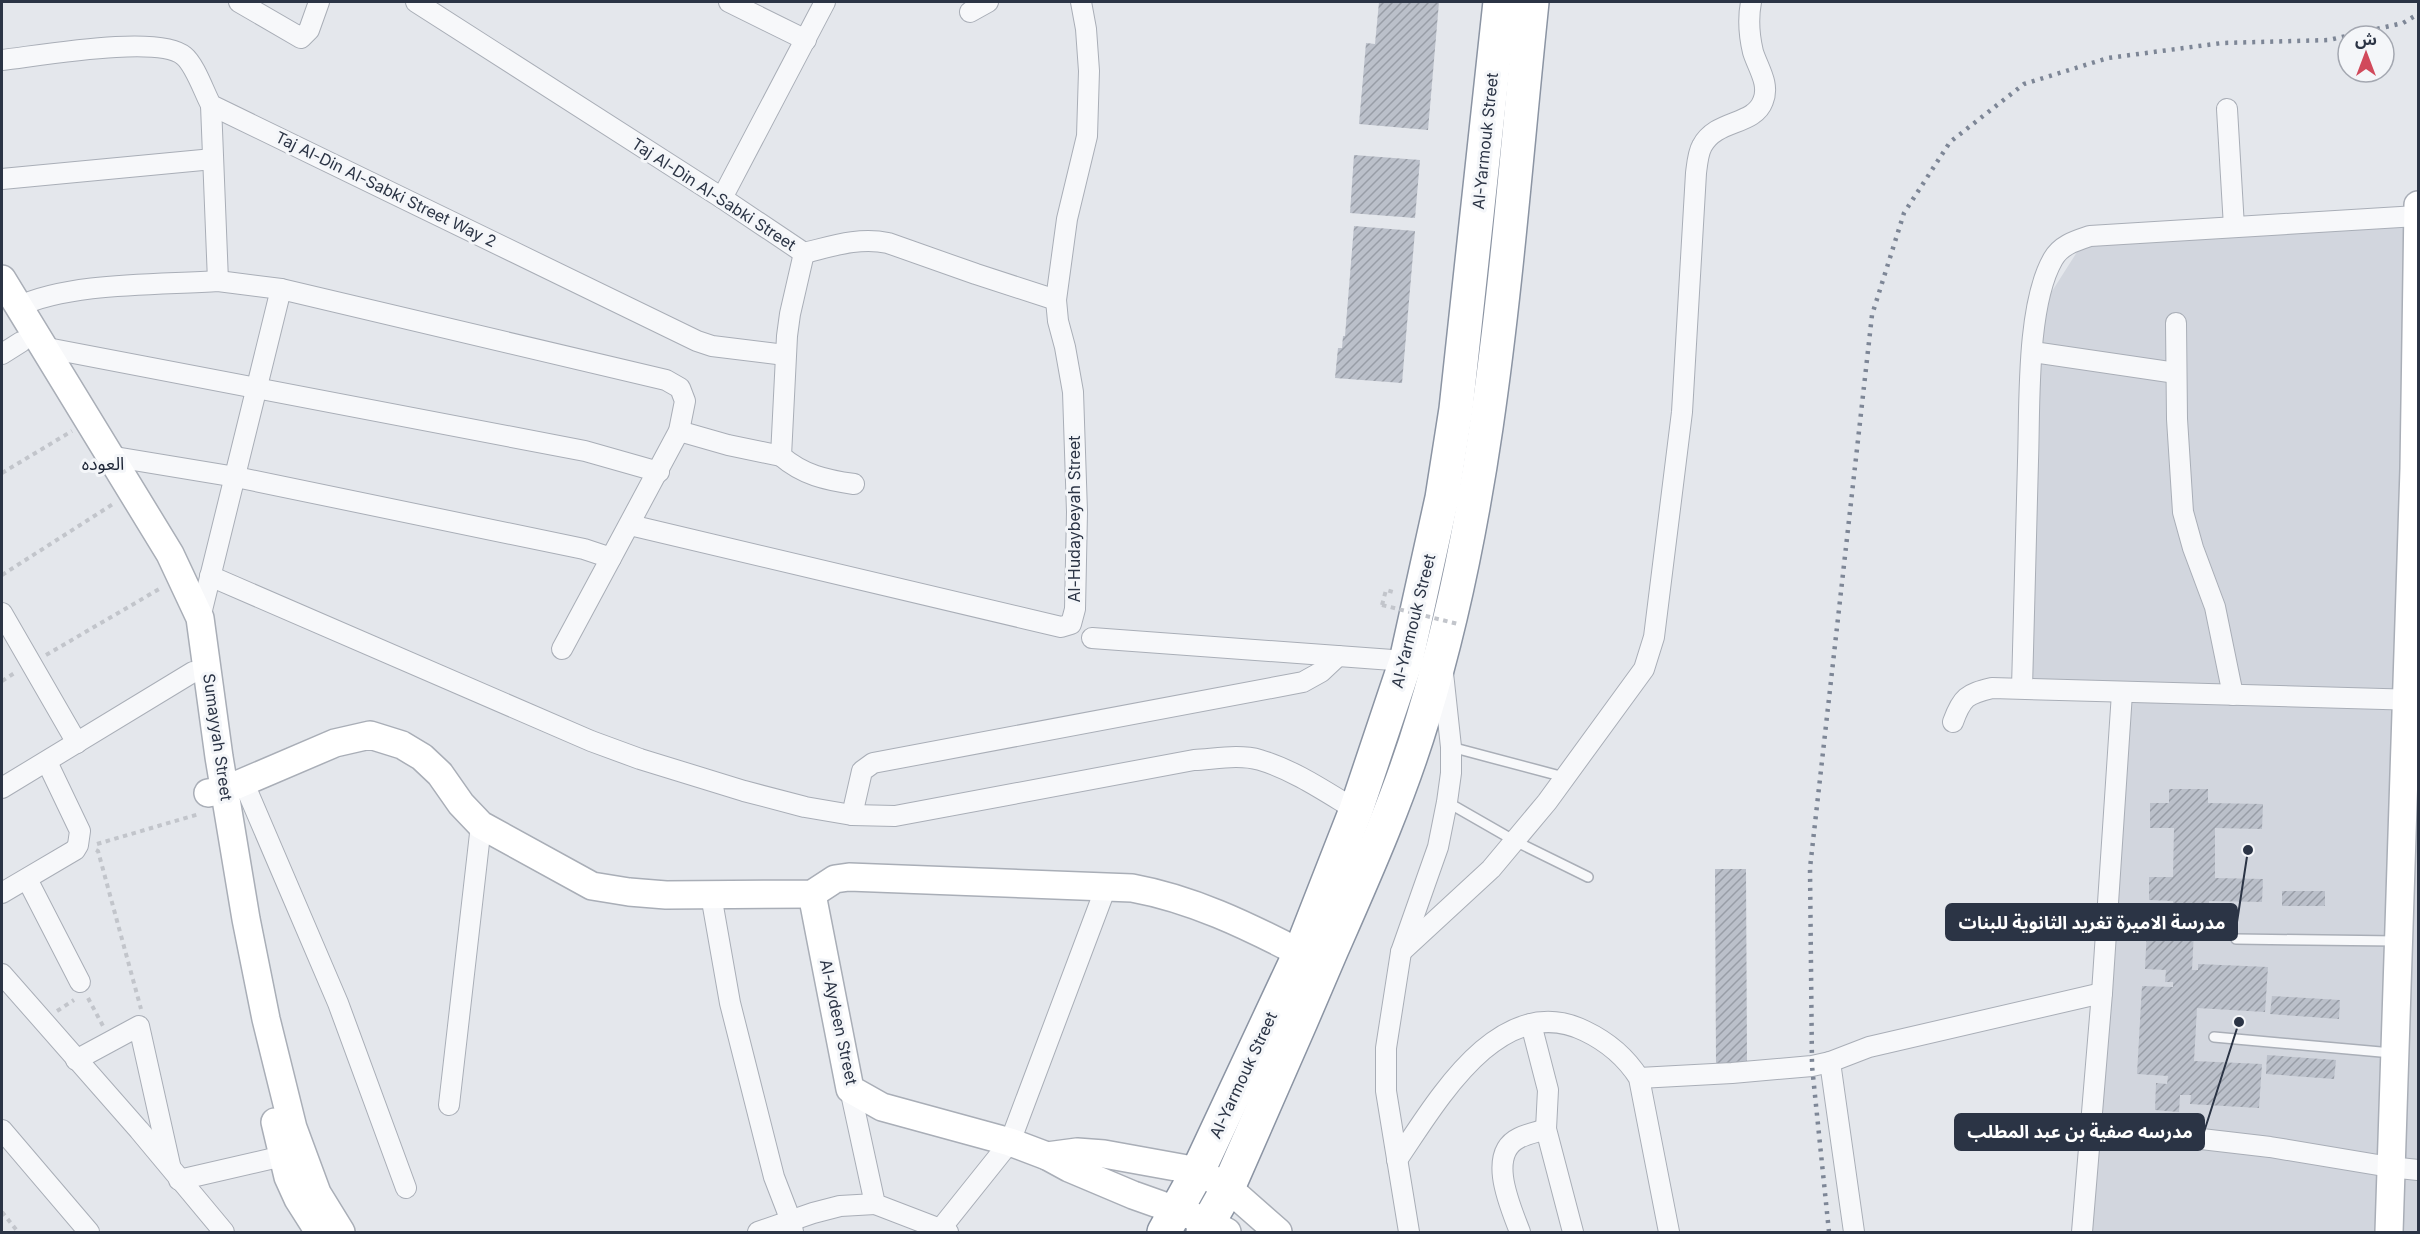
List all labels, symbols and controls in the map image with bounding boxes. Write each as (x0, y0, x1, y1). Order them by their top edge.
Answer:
north arrow (2336, 24, 2396, 84)
text: ش (2355, 29, 2377, 49)
street label: Al-Yarmouk Street (1468, 72, 1502, 210)
street label: Taj Al-Din Al-Sabki Street Way 2 (272, 127, 500, 251)
street label: Taj Al-Din Al-Sabki Street (628, 133, 800, 255)
street label: Al-Hudaybeyah Street (1064, 435, 1084, 603)
district label: العوده (82, 453, 124, 475)
street label: Al-Yarmouk Street (1387, 552, 1439, 690)
street label: Sumayyah Street (199, 672, 237, 802)
callout: مدرسة الاميرة تغريد الثانوية للبنات (1946, 904, 2237, 940)
text: مدرسة الاميرة تغريد الثانوية للبنات (1959, 912, 2225, 934)
street label: Al-Aydeen Street (816, 957, 862, 1087)
street label: Al-Yarmouk Street (1205, 1008, 1281, 1142)
callout: مدرسه صفية بن عبد المطلب (1955, 1114, 2204, 1150)
text: مدرسه صفية بن عبد المطلب (1967, 1121, 2193, 1143)

